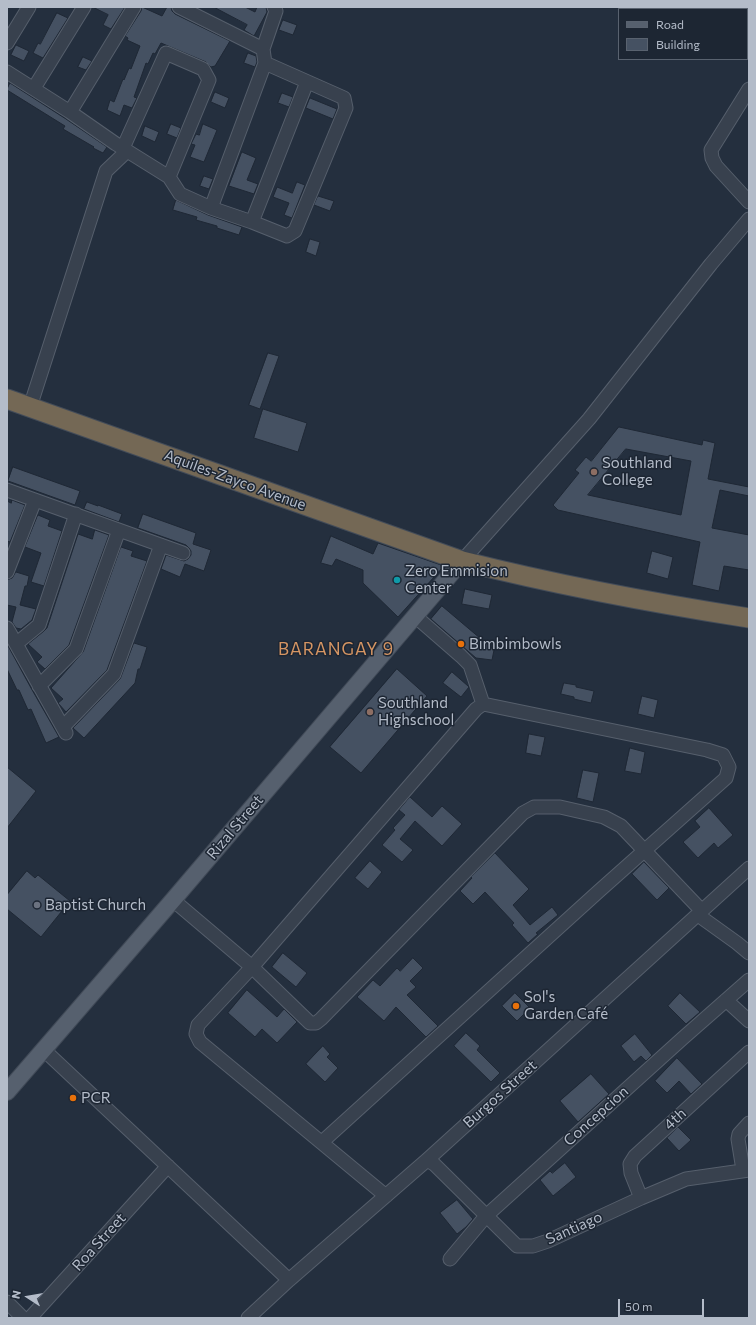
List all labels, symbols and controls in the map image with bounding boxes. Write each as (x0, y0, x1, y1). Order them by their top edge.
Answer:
legend (618, 8, 748, 60)
text: Road (656, 17, 684, 31)
text: Building (656, 37, 700, 51)
street label: Aquiles-Zayco Avenue (162, 446, 308, 514)
place label: Southland College (602, 454, 672, 489)
marker: Southland College (589, 467, 599, 477)
place label: Zero Emmision Center (405, 562, 508, 597)
marker: Zero Emmision Center (392, 575, 402, 585)
place label: Bimbimbowls (469, 635, 562, 653)
district label: BARANGAY 9 (278, 639, 394, 659)
marker: Bimbimbowls (456, 639, 466, 649)
place label: Southland Highschool (378, 694, 454, 729)
marker: Southland Highschool (365, 707, 375, 717)
street label: Rizal Street (203, 791, 267, 863)
place label: Baptist Church (45, 896, 146, 914)
marker: Baptist Church (32, 900, 42, 910)
place label: Sol's Garden Café (524, 988, 608, 1023)
marker: Sol's Garden Café (511, 1001, 521, 1011)
street label: Burgos Street (459, 1056, 541, 1132)
street label: Concepcion (560, 1082, 632, 1150)
place label: PCR (81, 1089, 111, 1107)
marker: PCR (68, 1093, 78, 1103)
street label: 4th (660, 1104, 690, 1134)
street label: Santiago (543, 1208, 605, 1248)
street label: Roa Street (68, 1209, 130, 1275)
north arrow (8, 1277, 48, 1317)
text: N (9, 1289, 23, 1300)
scale bar (620, 1291, 706, 1317)
text: 50 m (625, 1299, 653, 1313)

